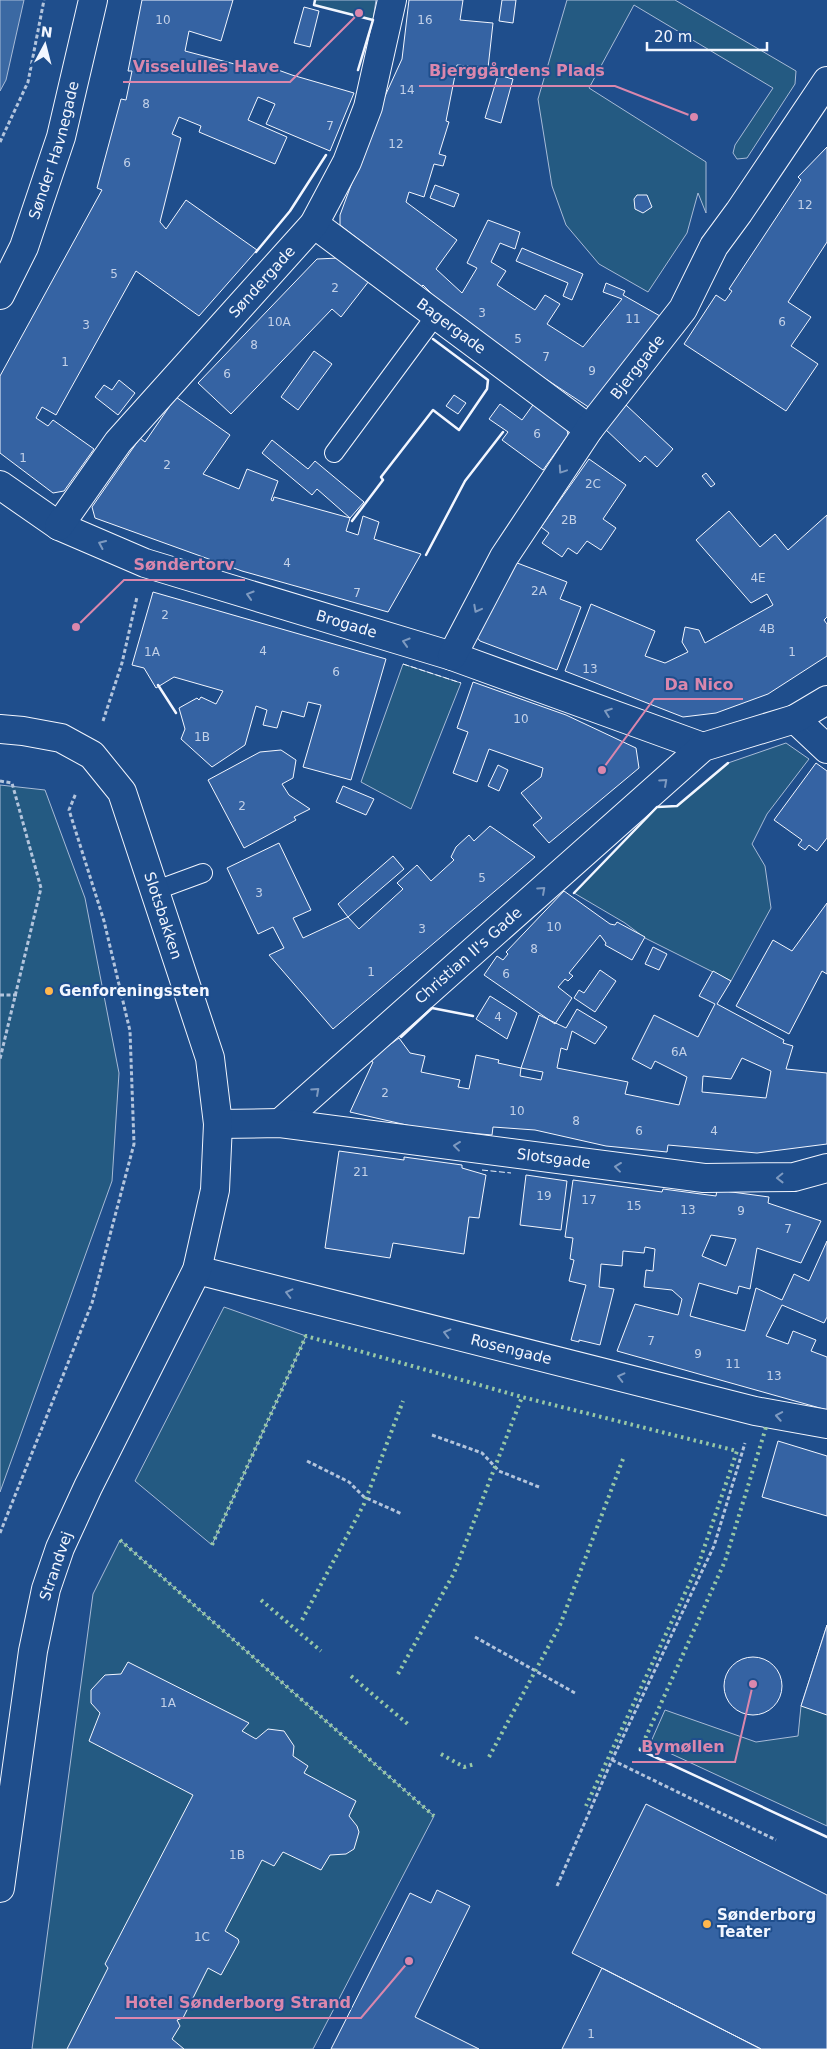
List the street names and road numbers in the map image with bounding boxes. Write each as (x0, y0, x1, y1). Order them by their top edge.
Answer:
street label: Sønder Havnegade (25, 79, 83, 222)
street label: Søndergade (225, 242, 299, 321)
street label: Bagergade (413, 295, 489, 358)
street label: Bjerggade (607, 331, 668, 403)
street label: Brogade (314, 606, 379, 642)
street label: Slotsbakken (140, 870, 186, 962)
street label: Christian II's Gade (411, 903, 526, 1008)
street label: Slotsgade (516, 1145, 592, 1172)
street label: Rosengade (469, 1330, 554, 1368)
street label: Strandvej (36, 1529, 76, 1603)

